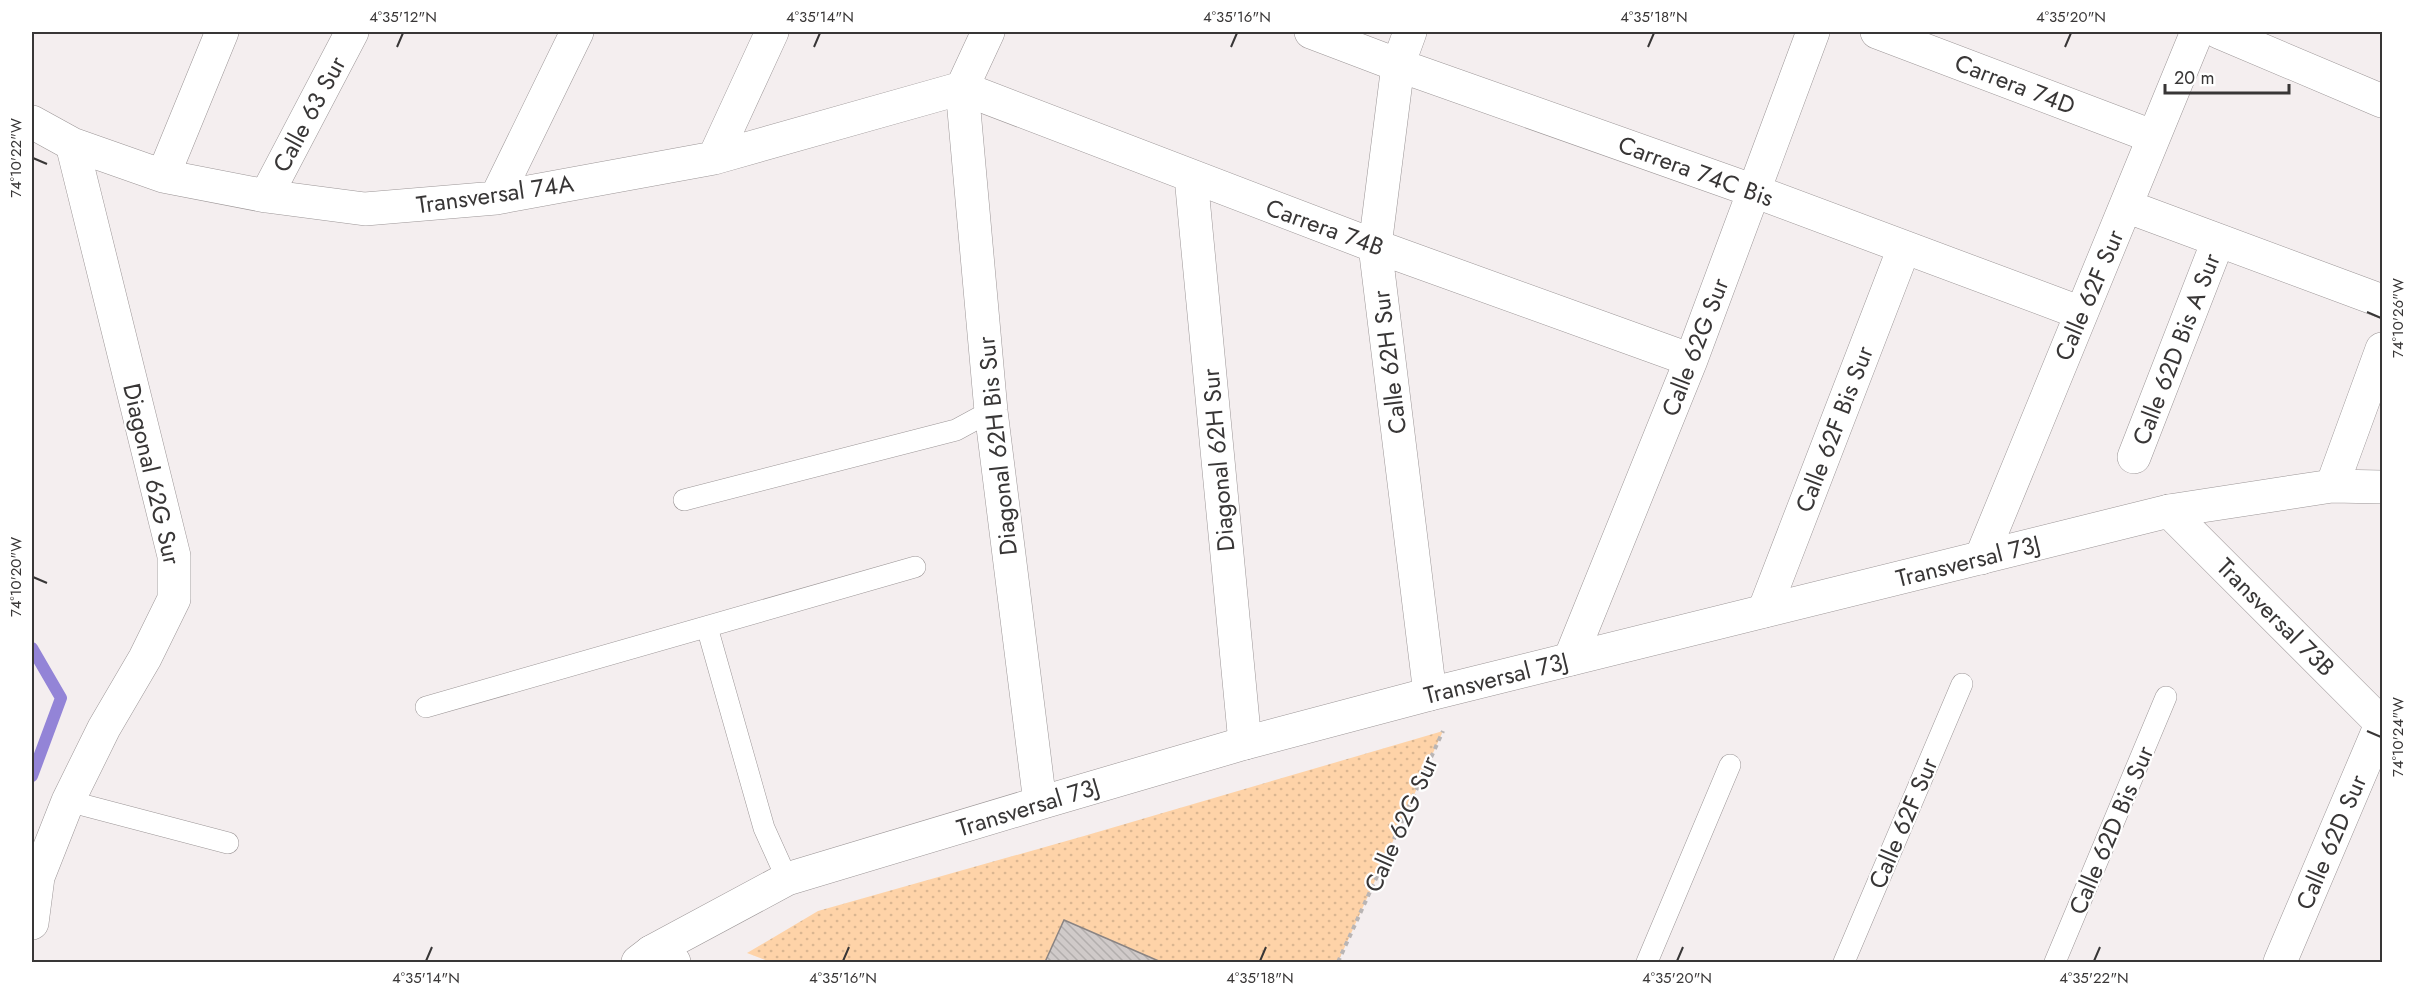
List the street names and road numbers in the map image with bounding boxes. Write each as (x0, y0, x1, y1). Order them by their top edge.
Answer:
street label: Carrera 74D (1950, 45, 2080, 123)
street label: Calle 63 Sur (264, 49, 355, 178)
street label: Carrera 74C Bis (1613, 127, 1779, 215)
street label: Transversal 74A (414, 166, 576, 222)
street label: Carrera 74B (1261, 189, 1389, 265)
street label: Calle 62F Sur (2046, 223, 2133, 366)
street label: Calle 62D Bis A Sur (2123, 247, 2229, 450)
street label: Calle 62G Sur (1653, 272, 1738, 421)
street label: Calle 62H Sur (1363, 287, 1415, 436)
street label: Diagonal 62H Bis Sur (968, 334, 1026, 557)
street label: Calle 62F Bis Sur (1786, 340, 1882, 517)
street label: Diagonal 62H Sur (1192, 366, 1243, 553)
street label: Diagonal 62G Sur (114, 380, 190, 569)
street label: Transversal 73J (1892, 526, 2044, 596)
street label: Transversal 73B (2209, 550, 2343, 684)
street label: Transversal 73J (1420, 643, 1572, 713)
street label: Calle 62D Bis Sur (2060, 740, 2163, 920)
street label: Calle 62G Sur (1355, 750, 1447, 898)
street label: Calle 62F Sur (1860, 751, 1947, 894)
street label: Calle 62D Sur (2287, 768, 2375, 915)
street label: Transversal 73J (952, 769, 1104, 845)

